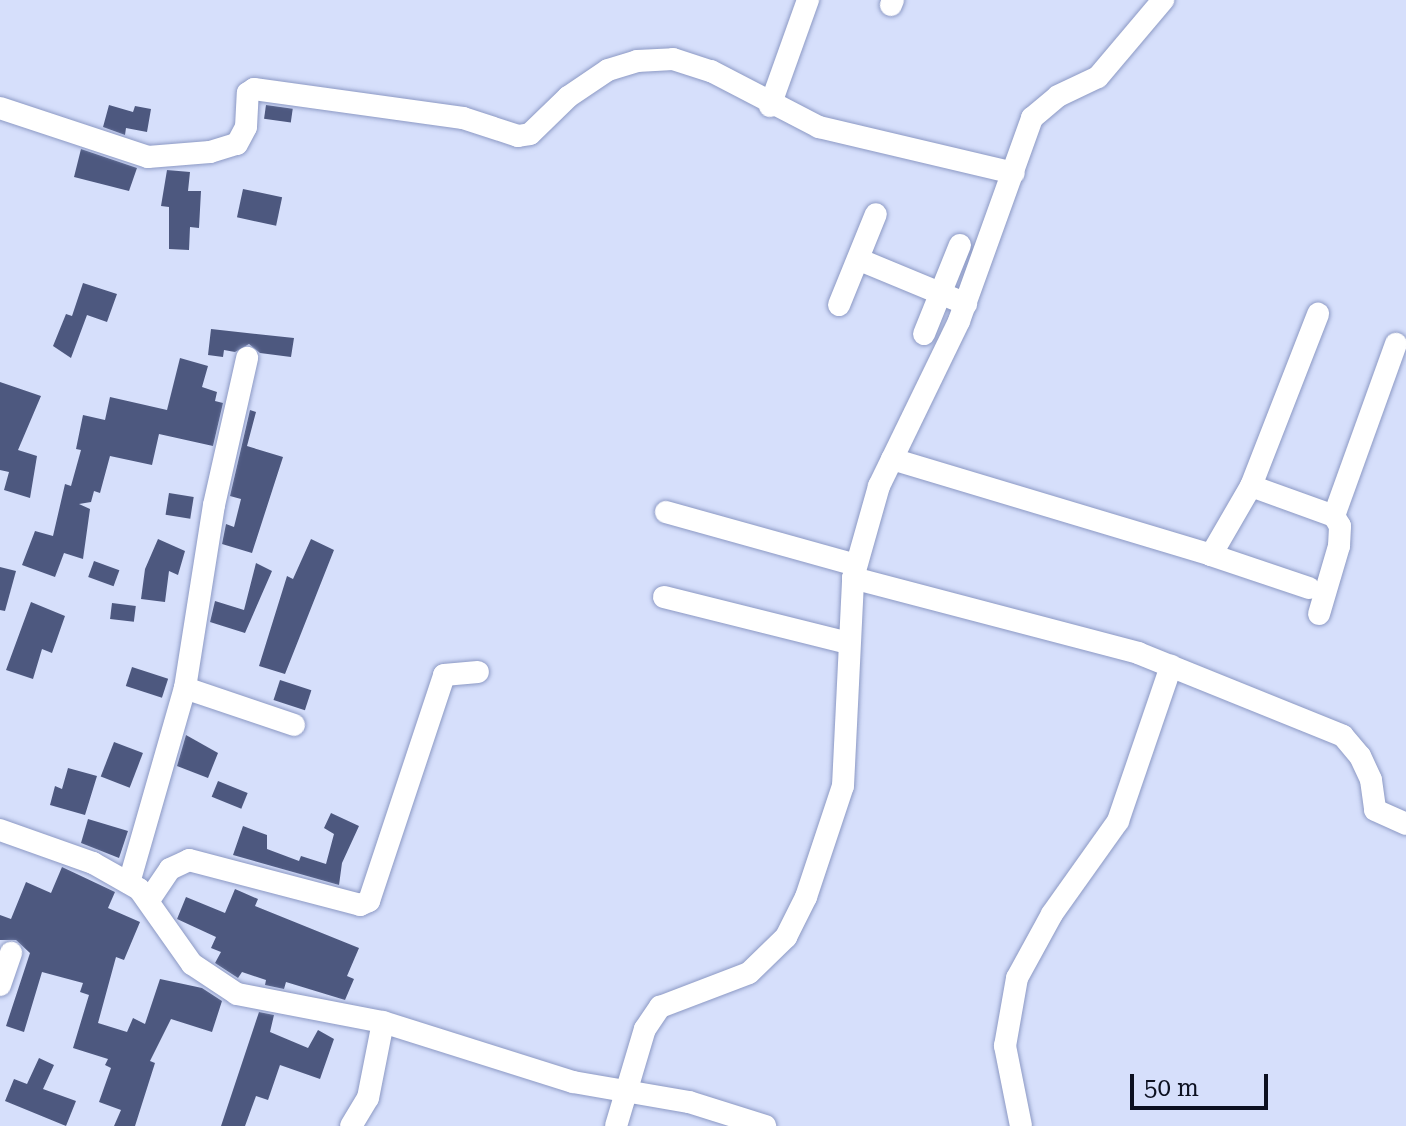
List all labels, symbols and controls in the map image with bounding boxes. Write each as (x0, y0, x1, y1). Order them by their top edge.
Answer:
scale bar (1134, 1058, 1272, 1108)
text: 50 m (1144, 1074, 1199, 1102)

